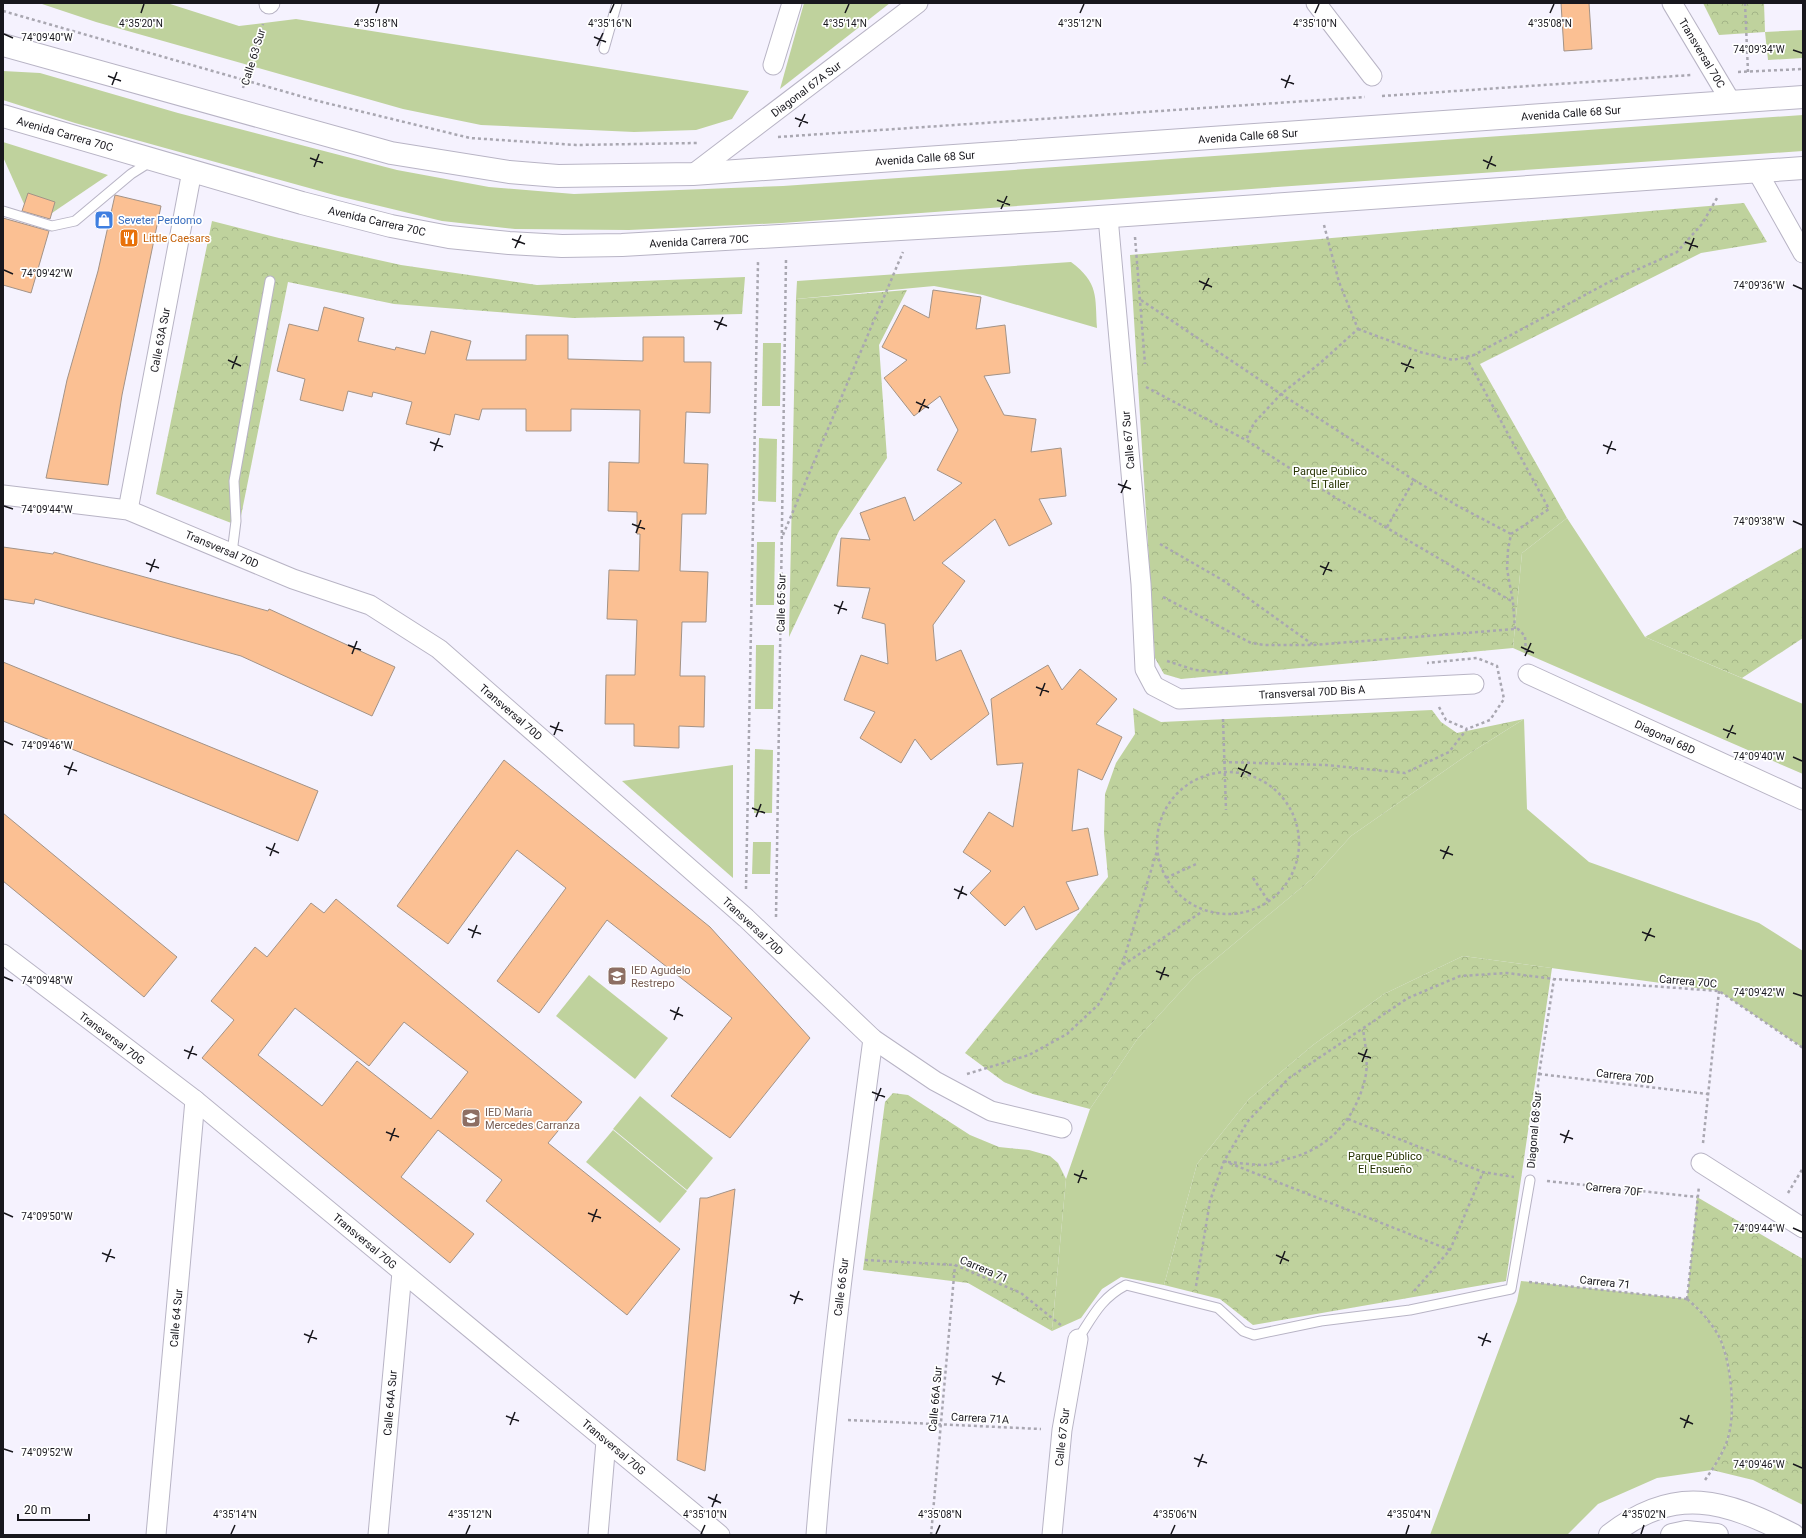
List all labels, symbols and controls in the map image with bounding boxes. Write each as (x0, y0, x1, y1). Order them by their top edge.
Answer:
street label: Transversal 70C (1676, 16, 1727, 90)
text: 4°35'20"N (119, 18, 163, 29)
text: 4°35'18"N (354, 18, 398, 29)
text: 4°35'16"N (588, 18, 632, 29)
text: 4°35'14"N (823, 18, 867, 29)
text: 4°35'12"N (1058, 18, 1102, 29)
text: 4°35'10"N (1293, 18, 1337, 29)
text: 4°35'08"N (1528, 18, 1572, 29)
street label: Calle 63 Sur (239, 27, 268, 87)
text: 74°09'40"W (21, 32, 73, 43)
text: 74°09'34"W (1733, 44, 1785, 55)
street label: Diagonal 67A Sur (769, 59, 844, 120)
street label: Avenida Calle 68 Sur (1521, 104, 1622, 123)
street label: Avenida Carrera 70C (15, 114, 115, 154)
street label: Avenida Calle 68 Sur (1198, 127, 1299, 146)
street label: Avenida Calle 68 Sur (875, 149, 976, 168)
street label: Avenida Carrera 70C (327, 204, 427, 239)
shop icon: Seveter Perdomo (93, 209, 115, 231)
place label: Seveter Perdomo (118, 214, 202, 227)
restaurant icon: Little Caesars (118, 227, 140, 249)
place label: Little Caesars (143, 232, 210, 245)
street label: Avenida Carrera 70C (649, 232, 749, 251)
text: 74°09'42"W (21, 268, 73, 279)
text: 74°09'36"W (1733, 280, 1785, 291)
street label: Calle 63A Sur (148, 306, 173, 374)
street label: Calle 67 Sur (1119, 410, 1138, 470)
park label: Parque Público El Taller (1293, 465, 1367, 491)
text: 74°09'44"W (21, 504, 73, 515)
text: 74°09'38"W (1733, 516, 1785, 527)
street label: Transversal 70D (183, 528, 261, 571)
street label: Calle 65 Sur (774, 573, 789, 632)
street label: Transversal 70D (477, 682, 545, 743)
street label: Transversal 70D Bis A (1258, 683, 1366, 702)
street label: Diagonal 68D (1632, 718, 1697, 757)
text: 74°09'46"W (21, 740, 73, 751)
text: 74°09'40"W (1733, 751, 1785, 762)
street label: Transversal 70D (719, 895, 786, 958)
place label: IED Agudelo Restrepo (631, 964, 691, 990)
school or university icon: IED Agudelo Restrepo (606, 965, 628, 987)
street label: Carrera 70C (1658, 972, 1717, 991)
text: 74°09'48"W (21, 975, 73, 986)
text: 74°09'42"W (1733, 987, 1785, 998)
street label: Transversal 70G (76, 1009, 147, 1067)
street label: Carrera 70D (1595, 1067, 1655, 1086)
street label: Diagonal 68 Sur (1525, 1091, 1544, 1169)
place label: IED María Mercedes Carranza (485, 1106, 580, 1132)
school or university icon: IED María Mercedes Carranza (460, 1107, 482, 1129)
park label: Parque Público El Ensueño (1348, 1150, 1422, 1176)
street label: Carrera 70F (1585, 1180, 1643, 1199)
text: 74°09'50"W (21, 1211, 73, 1222)
street label: Transversal 70G (330, 1211, 399, 1272)
text: 74°09'44"W (1733, 1223, 1785, 1234)
street label: Carrera 71 (958, 1254, 1010, 1285)
street label: Calle 66 Sur (831, 1257, 852, 1317)
street label: Carrera 71 (1579, 1273, 1631, 1292)
street label: Calle 64 Sur (167, 1288, 186, 1348)
street label: Calle 66A Sur (926, 1366, 945, 1432)
street label: Calle 64A Sur (381, 1370, 400, 1436)
street label: Calle 67 Sur (1052, 1407, 1073, 1467)
street label: Carrera 71A (951, 1410, 1010, 1427)
street label: Transversal 70G (579, 1417, 648, 1478)
text: 74°09'52"W (21, 1447, 73, 1458)
text: 74°09'46"W (1733, 1459, 1785, 1470)
scale bar (18, 1496, 89, 1522)
text: 20 m (24, 1503, 51, 1517)
text: 4°35'14"N (213, 1509, 257, 1520)
text: 4°35'12"N (448, 1509, 492, 1520)
text: 4°35'10"N (683, 1509, 727, 1520)
text: 4°35'08"N (918, 1509, 962, 1520)
text: 4°35'06"N (1153, 1509, 1197, 1520)
text: 4°35'04"N (1387, 1509, 1431, 1520)
text: 4°35'02"N (1622, 1509, 1666, 1520)

